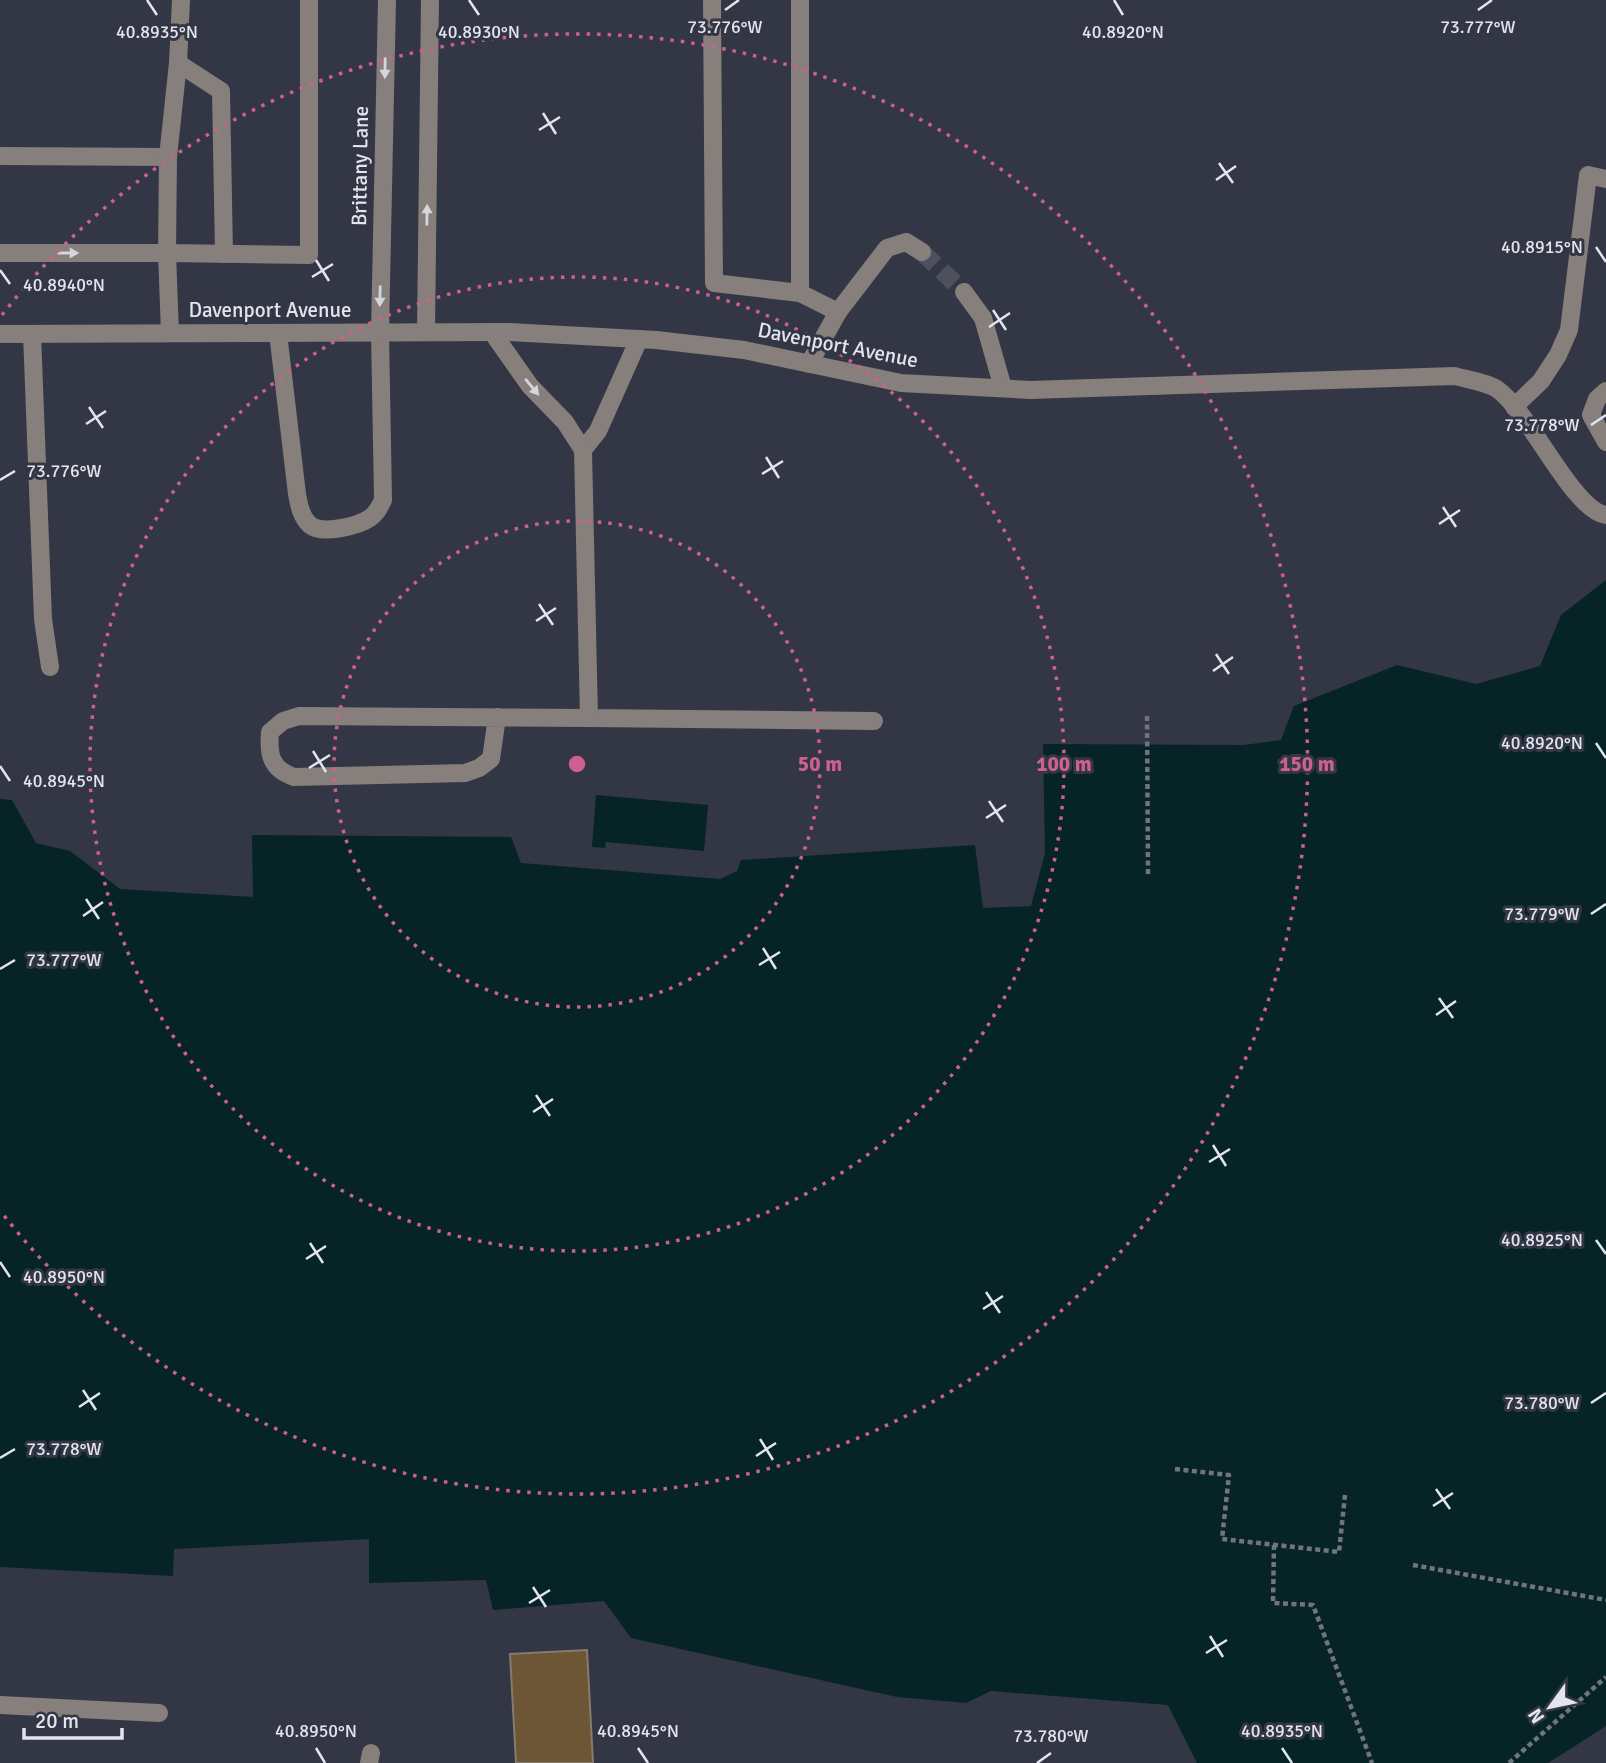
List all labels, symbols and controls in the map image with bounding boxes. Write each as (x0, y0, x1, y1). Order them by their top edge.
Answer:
text: 73.776°W (687, 16, 763, 38)
text: 73.777°W (1440, 16, 1516, 38)
text: 40.8935°N (116, 21, 198, 43)
text: 40.8930°N (438, 21, 520, 43)
text: 40.8920°N (1082, 21, 1164, 43)
one-way arrow (379, 57, 391, 79)
street label: Brittany Lane (346, 106, 374, 226)
one-way arrow (422, 204, 433, 226)
text: 40.8915°N (1501, 236, 1583, 258)
one-way arrow (57, 247, 79, 259)
text: 40.8940°N (23, 274, 105, 296)
one-way arrow (375, 285, 386, 307)
street label: Davenport Avenue (189, 297, 351, 323)
street label: Davenport Avenue (756, 317, 920, 373)
one-way arrow (524, 378, 539, 395)
text: 73.778°W (1504, 414, 1580, 436)
text: 73.776°W (26, 460, 102, 482)
text: 40.8920°N (1501, 732, 1583, 754)
text: 50 m (798, 751, 842, 777)
text: 100 m (1036, 751, 1092, 777)
text: 150 m (1279, 751, 1335, 777)
centre of rings (565, 752, 589, 776)
text: 40.8945°N (23, 770, 105, 792)
text: 73.779°W (1504, 903, 1580, 925)
text: 73.777°W (26, 949, 102, 971)
text: 40.8925°N (1501, 1229, 1583, 1251)
text: 40.8950°N (23, 1266, 105, 1288)
text: 73.780°W (1504, 1392, 1580, 1414)
text: 73.778°W (26, 1438, 102, 1460)
north arrow (1515, 1672, 1585, 1742)
scale bar (24, 1696, 122, 1740)
text: N (1523, 1704, 1550, 1728)
text: 20 m (35, 1708, 79, 1734)
text: 40.8950°N (275, 1720, 357, 1742)
text: 40.8945°N (597, 1720, 679, 1742)
text: 40.8935°N (1241, 1720, 1323, 1742)
text: 73.780°W (1013, 1725, 1089, 1747)

